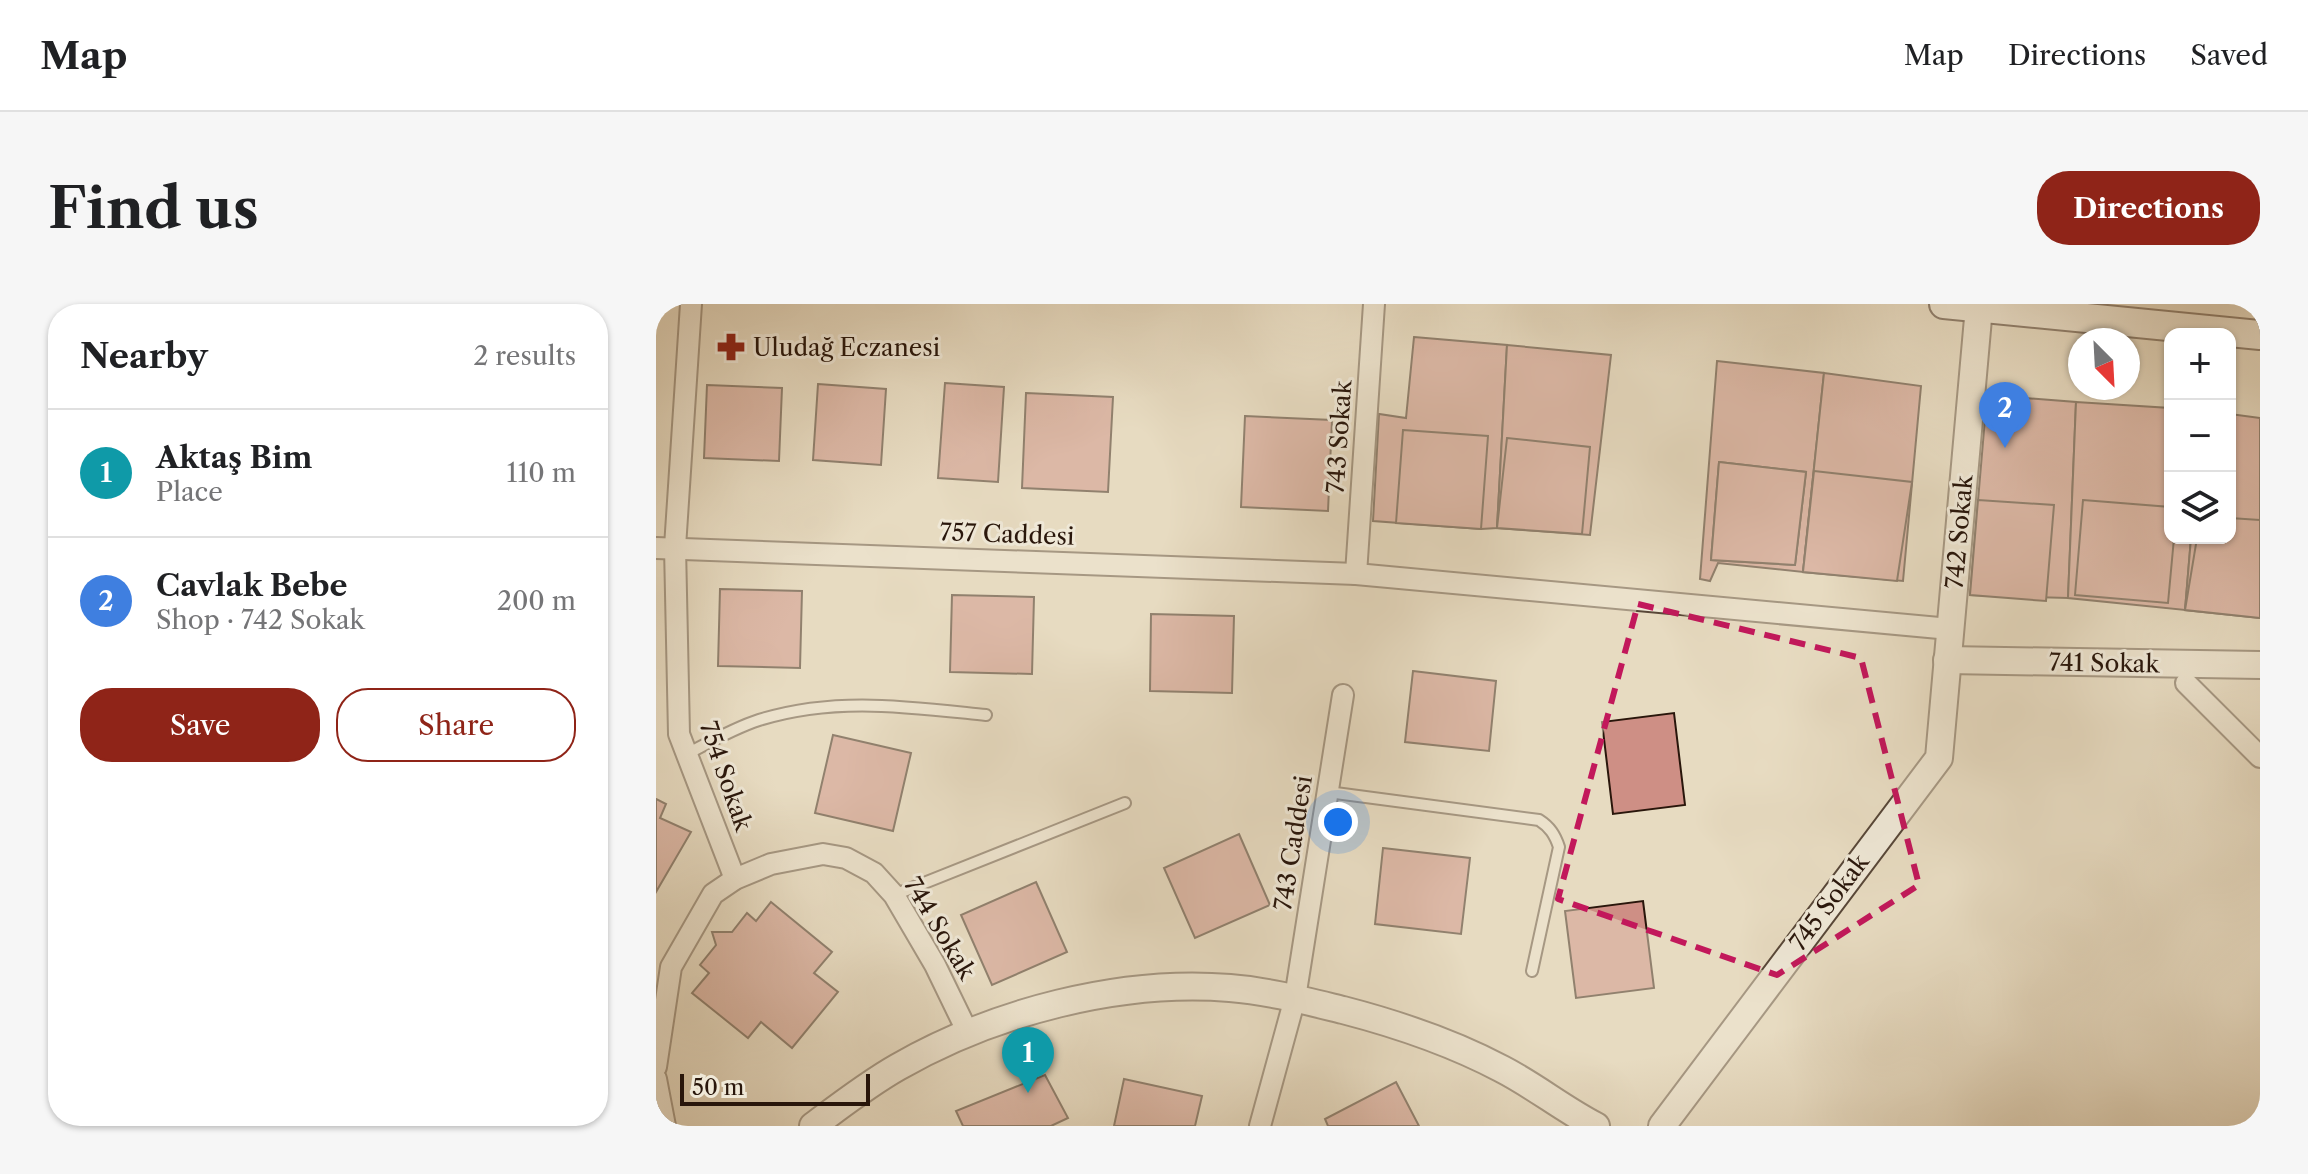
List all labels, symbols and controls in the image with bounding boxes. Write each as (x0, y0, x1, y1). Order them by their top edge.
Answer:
text: Map (40, 32, 128, 79)
text: Map (1904, 38, 1964, 72)
text: Directions (2008, 38, 2146, 72)
text: Saved (2190, 38, 2268, 72)
button: Directions (2037, 171, 2260, 245)
text: Find us (48, 174, 259, 243)
north arrow (2068, 328, 2140, 400)
map controls (2164, 328, 2236, 544)
button: + (2164, 328, 2236, 400)
pharmacy icon: Uludağ Eczanesi (716, 332, 746, 362)
place label: Uludağ Eczanesi (753, 333, 940, 362)
text: Nearby (80, 335, 208, 377)
text: 2 results (473, 340, 576, 372)
street label: 743 Sokak (1321, 378, 1358, 495)
pin: 2 (1979, 382, 2031, 448)
button: − (2164, 400, 2236, 472)
text: Aktaş Bim (156, 439, 312, 476)
text: 1 (100, 457, 112, 489)
text: 110 m (507, 457, 576, 489)
button: layers (2164, 472, 2236, 544)
street label: 742 Sokak (1940, 473, 1979, 590)
text: Place (156, 476, 223, 508)
street label: 757 Caddesi (939, 517, 1075, 551)
text: Cavlak Bebe (156, 567, 347, 604)
text: 2 (98, 585, 114, 617)
text: 200 m (497, 585, 576, 617)
text: Shop · 742 Sokak (156, 604, 365, 636)
street label: 741 Sokak (2049, 648, 2161, 678)
button: Save (80, 688, 320, 762)
button: Share (336, 688, 576, 762)
street label: 754 Sokak (694, 717, 759, 836)
street label: 743 Caddesi (1268, 773, 1318, 913)
your location (1318, 802, 1358, 842)
street label: 745 Sokak (1783, 847, 1875, 956)
street label: 744 Sokak (898, 872, 982, 985)
pin: 1 (1002, 1027, 1054, 1093)
scale bar (680, 1070, 870, 1106)
text: 50 m (692, 1074, 744, 1101)

